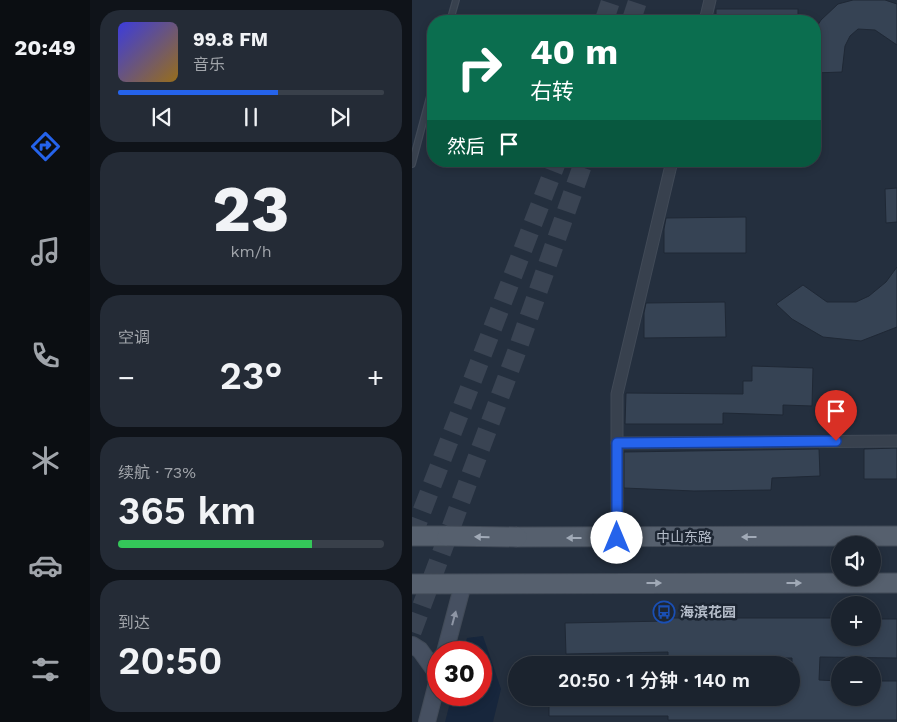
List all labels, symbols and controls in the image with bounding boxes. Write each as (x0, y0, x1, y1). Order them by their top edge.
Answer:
text: 99.8 FM (193, 28, 268, 51)
text: 40 m (530, 31, 618, 73)
text: 20:49 (14, 35, 76, 60)
icon: right (447, 35, 512, 100)
text: 音乐 (193, 55, 225, 74)
text: 右转 (530, 79, 574, 104)
icon: previous (148, 103, 176, 131)
icon: pause (237, 103, 265, 131)
icon: next (326, 103, 354, 131)
icon: directions (28, 129, 63, 164)
icon: arrive (495, 130, 523, 158)
text: 然后 (447, 135, 485, 158)
text: 23 (212, 171, 290, 247)
icon: music (28, 234, 63, 269)
text: km/h (230, 242, 272, 261)
text: 空调 (118, 328, 150, 347)
icon: phone (28, 338, 63, 373)
text: 23° (219, 354, 283, 398)
text: − (118, 361, 135, 394)
text: + (367, 361, 384, 394)
pin (815, 390, 857, 441)
icon: arrive (822, 397, 850, 425)
icon: climate (28, 443, 63, 478)
text: 续航 · 73% (118, 463, 196, 482)
text: 365 km (118, 489, 256, 533)
position arrow (590, 511, 642, 563)
street label: 中山东路 (656, 529, 712, 545)
one-way arrow (474, 533, 490, 541)
one-way arrow (740, 533, 756, 541)
one-way arrow (566, 534, 582, 542)
map controls (831, 536, 881, 706)
button: sound (831, 536, 881, 586)
icon: car (28, 548, 63, 583)
one-way arrow (646, 579, 662, 587)
one-way arrow (786, 579, 802, 587)
button: + (831, 596, 881, 646)
bus stop icon: 海滨花园 (652, 600, 676, 624)
place label: 海滨花园 (680, 604, 736, 620)
one-way arrow (450, 611, 458, 626)
text: 到达 (118, 613, 150, 632)
text: 20:50 (118, 639, 222, 683)
speed limit sign: 30 (427, 641, 492, 706)
icon: filters (28, 652, 63, 687)
button: − (831, 656, 881, 706)
text: 20:50 · 1 分钟 · 140 m (558, 669, 750, 692)

